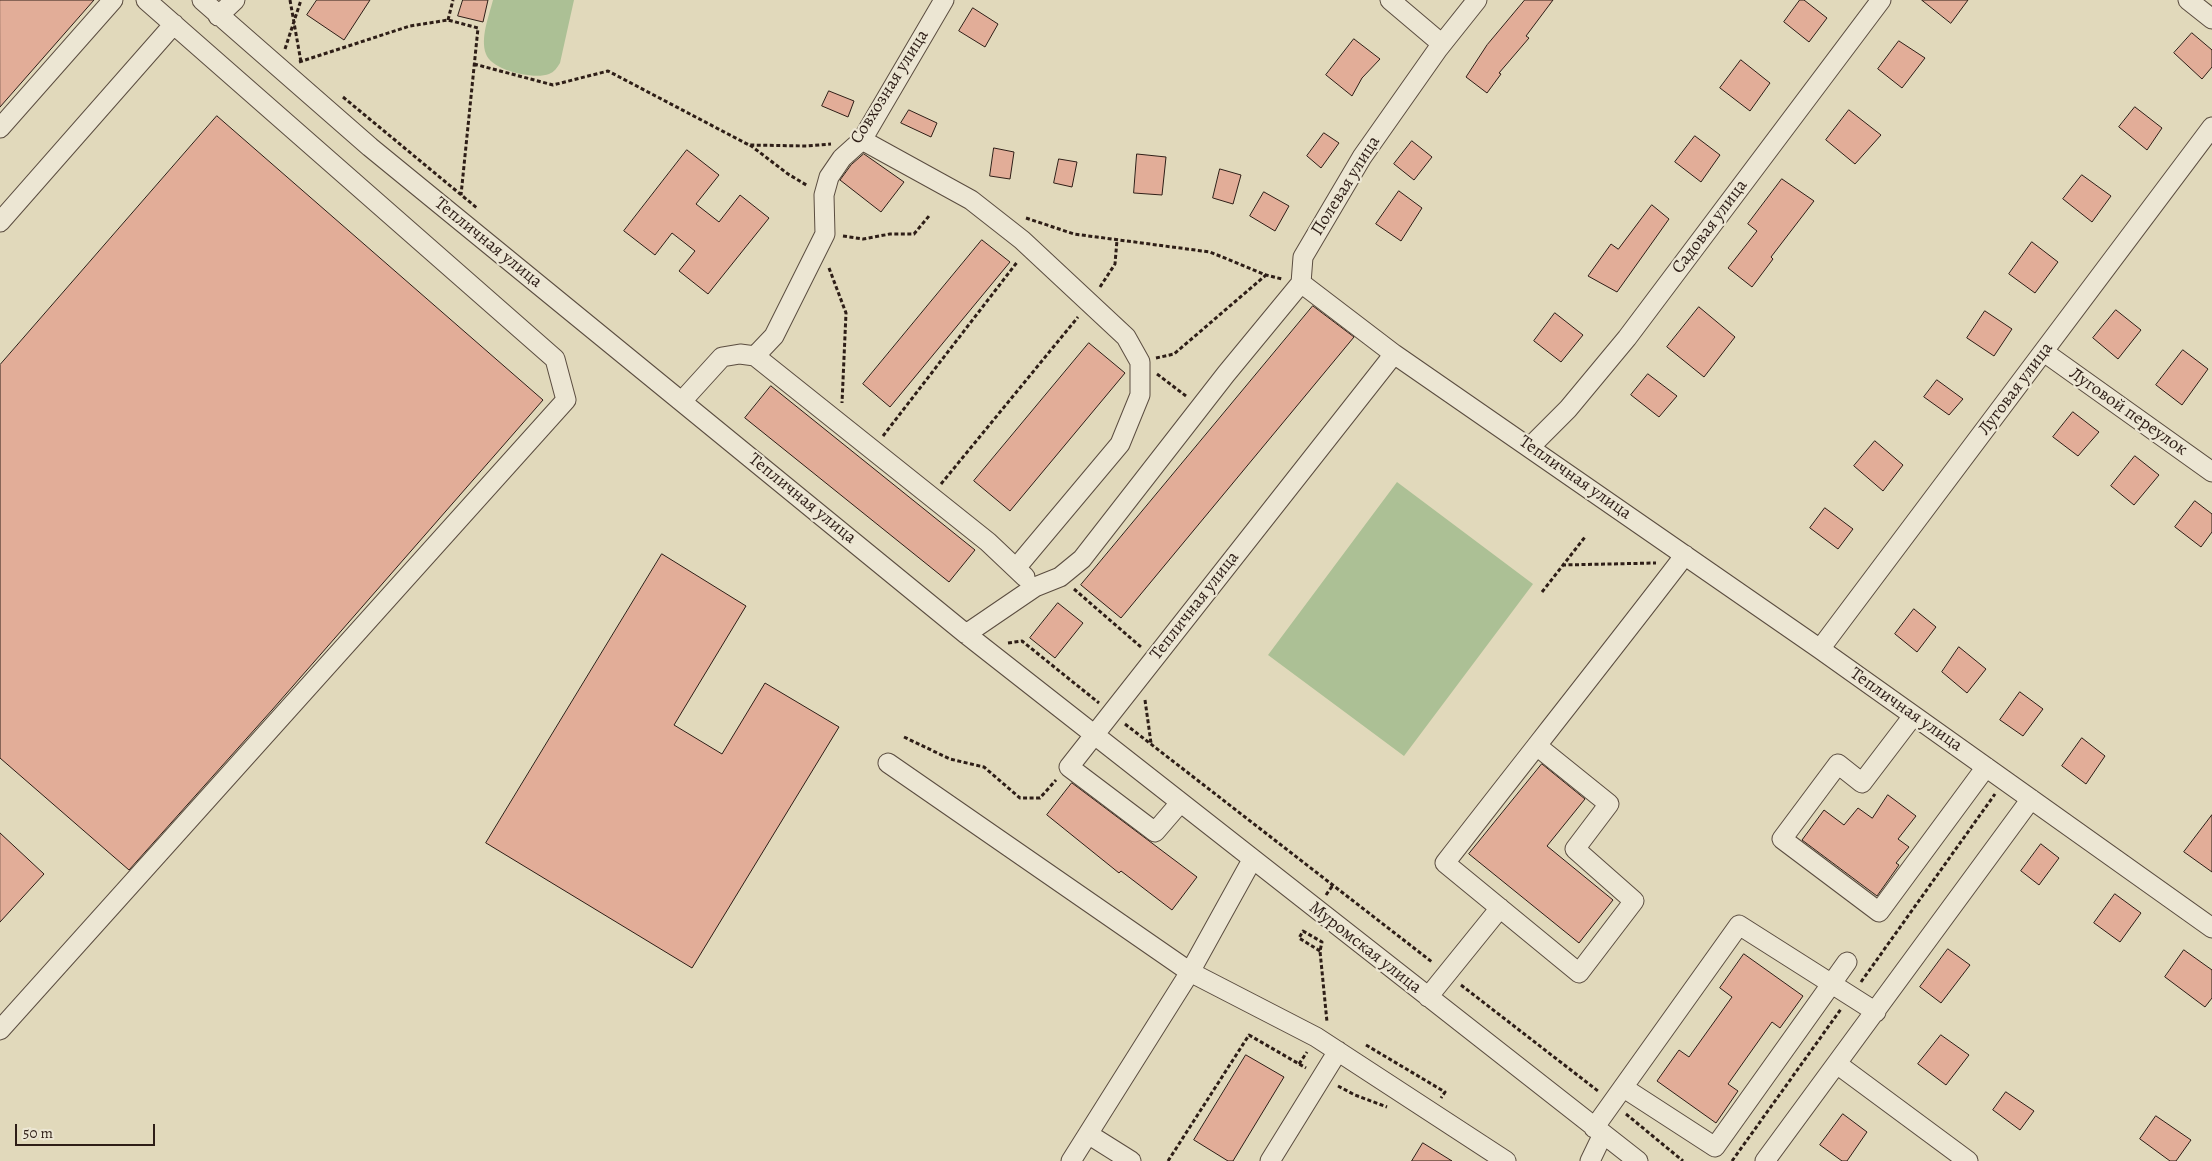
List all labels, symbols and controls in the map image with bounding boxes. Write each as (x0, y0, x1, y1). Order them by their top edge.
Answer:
street label: Совхозная улица (846, 26, 934, 148)
street label: Полевая улица (1307, 132, 1385, 240)
street label: Садовая улица (1668, 176, 1752, 278)
street label: Тепличная улица (430, 193, 546, 293)
street label: Луговая улица (1974, 338, 2058, 440)
street label: Луговой переулок (2065, 363, 2191, 461)
street label: Тепличная улица (1515, 431, 1635, 525)
street label: Тепличная улица (744, 449, 860, 549)
street label: Тепличная улица (1146, 547, 1244, 665)
street label: Тепличная улица (1846, 663, 1966, 757)
street label: Муромская улица (1304, 897, 1426, 999)
scale bar (18, 1114, 158, 1146)
text: 50 m (23, 1123, 53, 1143)

